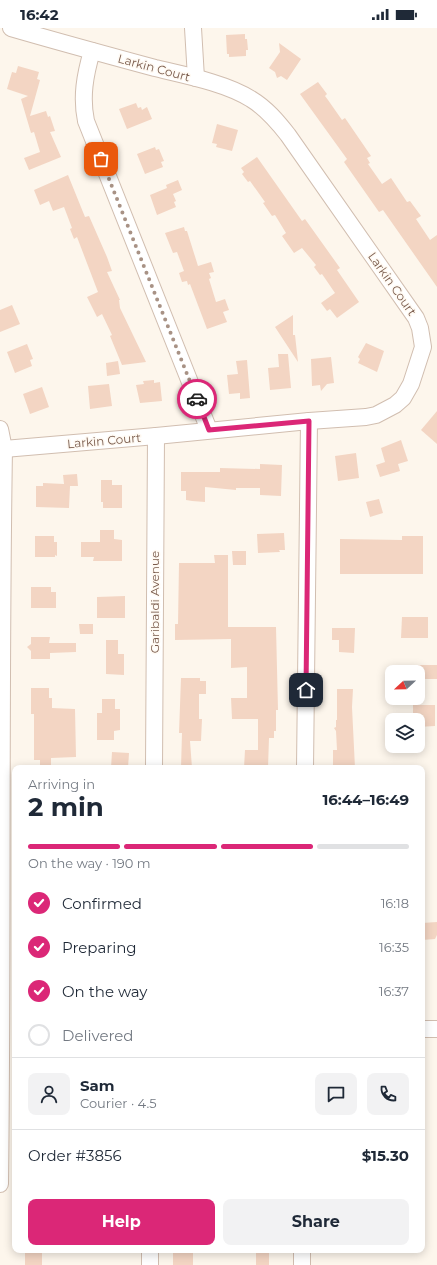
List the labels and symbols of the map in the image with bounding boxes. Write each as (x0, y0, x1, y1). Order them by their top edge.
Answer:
street label: Larkin Court (116, 51, 192, 84)
pin (84, 142, 118, 176)
street label: Larkin Court (365, 249, 420, 319)
courier (177, 379, 217, 419)
street label: Larkin Court (66, 430, 142, 451)
street label: Garibaldi Avenue (147, 551, 162, 653)
north arrow (385, 665, 425, 705)
pin (289, 673, 323, 707)

